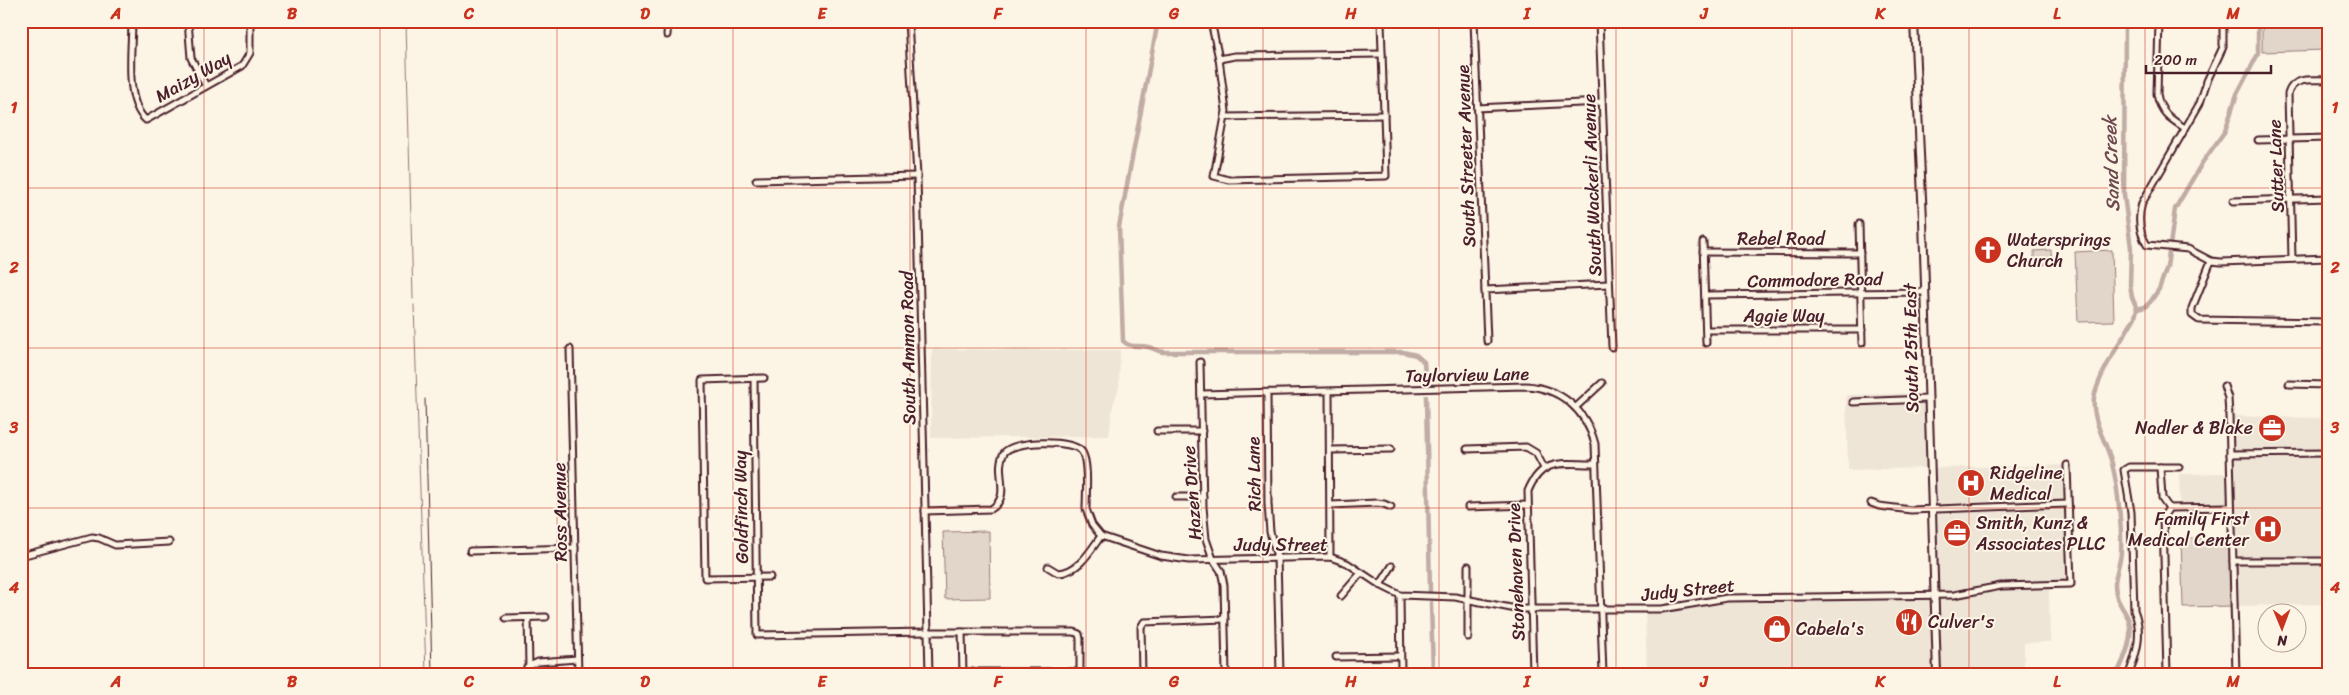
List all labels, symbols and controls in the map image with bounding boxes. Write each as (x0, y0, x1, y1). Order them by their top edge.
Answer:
text: A (110, 0, 121, 28)
text: B (287, 0, 298, 28)
text: C (463, 0, 475, 28)
text: D (640, 0, 650, 28)
text: E (818, 0, 828, 28)
text: F (993, 0, 1004, 28)
text: G (1168, 0, 1180, 28)
text: H (1344, 0, 1357, 28)
text: I (1523, 0, 1532, 28)
text: J (1699, 0, 1709, 28)
text: K (1874, 0, 1886, 28)
text: L (2053, 0, 2061, 28)
text: M (2225, 0, 2240, 28)
street label: Maizy Way (149, 42, 238, 112)
scale bar (2146, 42, 2272, 74)
text: 200 m (2154, 47, 2198, 73)
street label: South Streeter Avenue (1447, 64, 1485, 248)
text: 1 (11, 93, 18, 122)
street label: South Wackerli Avenue (1573, 93, 1611, 277)
text: 1 (2332, 93, 2339, 122)
water label: Sand Creek (2093, 113, 2129, 212)
street label: Sutter Lane (2258, 119, 2294, 213)
street label: Rebel Road (1737, 223, 1826, 255)
place label: Watersprings Church (2007, 224, 2112, 277)
church icon: Watersprings Church (1973, 235, 2003, 265)
text: 2 (8, 253, 19, 282)
text: 2 (2329, 253, 2340, 282)
street label: Commodore Road (1747, 263, 1885, 297)
street label: South Ammon Road (891, 269, 925, 425)
street label: South 25th East (1894, 282, 1928, 413)
street label: Aggie Way (1742, 300, 1825, 332)
street label: Taylorview Lane (1405, 358, 1530, 392)
place label: Nadler & Blake (2135, 412, 2253, 444)
text: 3 (9, 413, 19, 442)
office icon: Nadler & Blake (2257, 413, 2287, 443)
text: 3 (2330, 413, 2340, 442)
street label: Rich Lane (1237, 436, 1271, 512)
street label: Hazen Drive (1173, 445, 1211, 541)
street label: Goldfinch Way (724, 449, 758, 564)
place label: Ridgeline Medical (1990, 457, 2063, 510)
street label: Ross Avenue (543, 462, 577, 562)
hospital icon: Ridgeline Medical (1956, 468, 1986, 498)
street label: Stonehaven Drive (1498, 502, 1534, 641)
place label: Family First Medical Center (2128, 503, 2251, 556)
place label: Smith, Kunz & Associates PLLC (1975, 507, 2106, 560)
hospital icon: Family First Medical Center (2253, 514, 2283, 544)
office icon: Smith, Kunz & Associates PLLC (1942, 518, 1972, 548)
street label: Judy Street (1233, 529, 1328, 561)
street label: Judy Street (1639, 569, 1737, 611)
text: 4 (8, 573, 19, 602)
text: 4 (2329, 573, 2340, 602)
north arrow (2256, 602, 2306, 652)
place label: Culver's (1928, 606, 1995, 638)
restaurant icon: Culver's (1894, 607, 1924, 637)
place label: Cabela's (1796, 613, 1864, 645)
shop icon: Cabela's (1762, 614, 1792, 644)
text: N (2277, 628, 2288, 653)
text: A (110, 667, 121, 695)
text: B (287, 667, 298, 695)
text: C (463, 667, 475, 695)
text: D (640, 667, 650, 695)
text: E (818, 667, 828, 695)
text: F (993, 667, 1004, 695)
text: G (1168, 667, 1180, 695)
text: H (1344, 667, 1357, 695)
text: I (1523, 667, 1532, 695)
text: J (1699, 667, 1709, 695)
text: K (1874, 667, 1886, 695)
text: L (2053, 667, 2061, 695)
text: M (2225, 667, 2240, 695)

